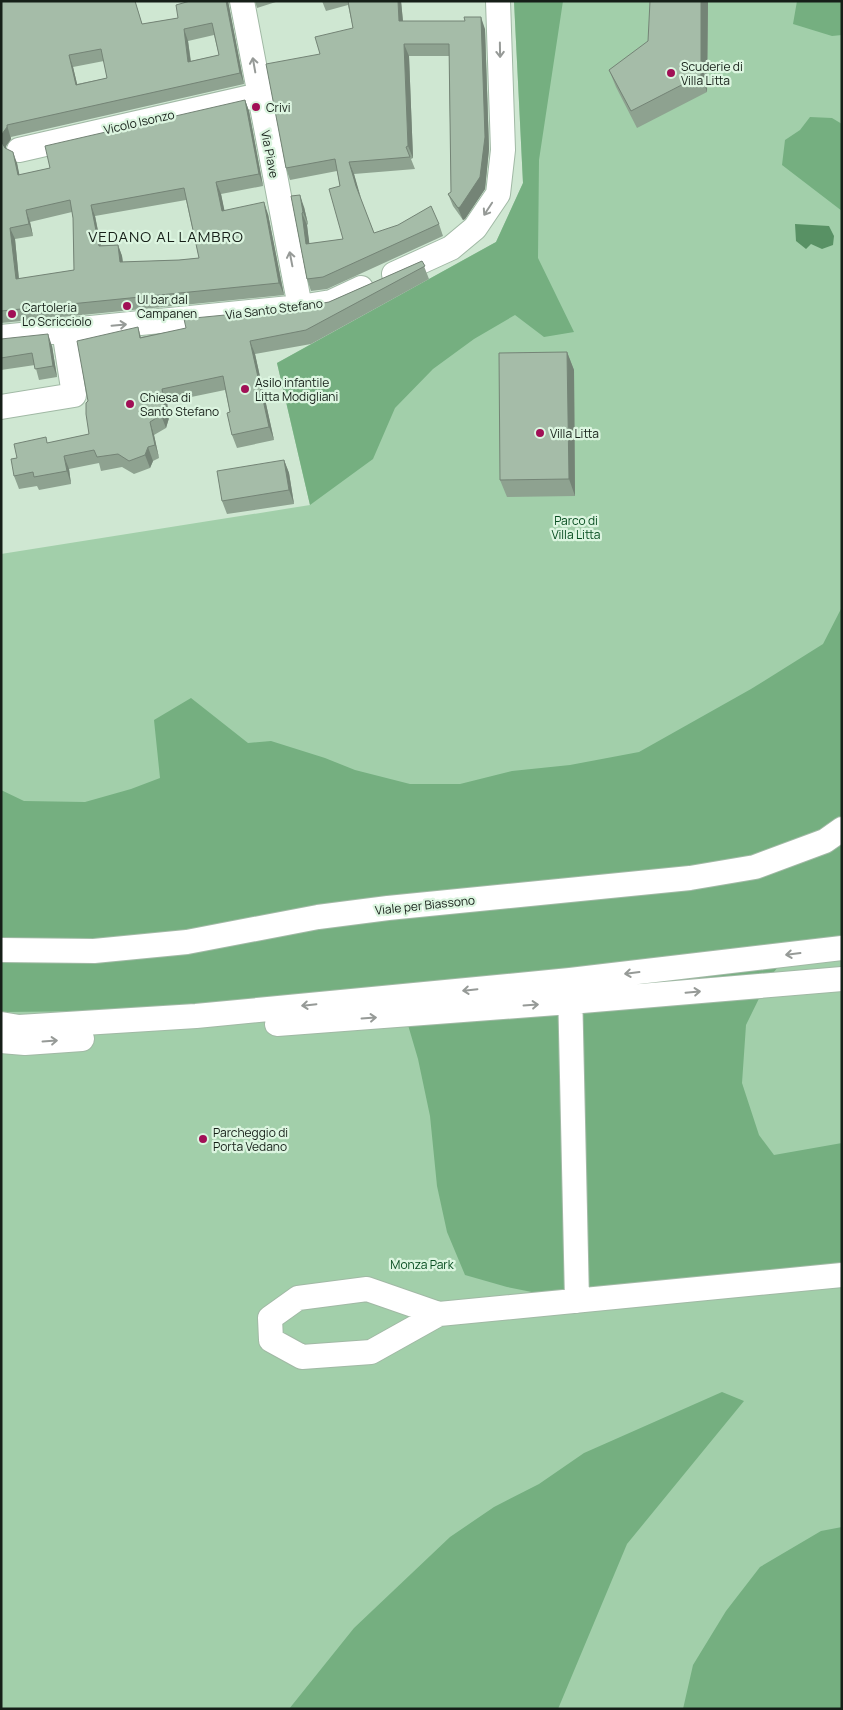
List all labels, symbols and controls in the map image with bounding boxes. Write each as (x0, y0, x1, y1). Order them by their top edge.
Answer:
one-way arrow (495, 42, 504, 58)
one-way arrow (248, 57, 258, 73)
place label: Scuderie di Villa Litta (681, 58, 743, 89)
marker: Scuderie di Villa Litta (665, 67, 677, 79)
place label: Crivi (266, 99, 291, 116)
marker: Crivi (250, 101, 262, 113)
street label: Vicolo Isonzo (102, 106, 176, 138)
street label: Via Piave (257, 129, 283, 179)
one-way arrow (482, 202, 493, 216)
district label: VEDANO AL LAMBRO (88, 226, 244, 247)
one-way arrow (285, 251, 295, 267)
place label: Ul bar dal Campanen (137, 291, 197, 322)
street label: Via Santo Stefano (224, 295, 324, 323)
place label: Cartoleria Lo Scricciolo (22, 299, 92, 330)
marker: Ul bar dal Campanen (121, 300, 133, 312)
marker: Cartoleria Lo Scricciolo (6, 308, 18, 320)
one-way arrow (111, 320, 127, 330)
place label: Asilo infantile Litta Modigliani (255, 374, 338, 405)
marker: Asilo infantile Litta Modigliani (239, 383, 251, 395)
place label: Chiesa di Santo Stefano (140, 389, 219, 420)
marker: Chiesa di Santo Stefano (124, 398, 136, 410)
place label: Villa Litta (550, 425, 599, 442)
marker: Villa Litta (534, 427, 546, 439)
park label: Parco di Villa Litta (552, 512, 600, 543)
street label: Viale per Biassono (374, 891, 476, 919)
one-way arrow (786, 949, 802, 959)
one-way arrow (624, 968, 640, 978)
one-way arrow (463, 985, 479, 994)
one-way arrow (685, 987, 701, 997)
one-way arrow (301, 1001, 317, 1010)
one-way arrow (523, 1001, 539, 1010)
one-way arrow (361, 1013, 377, 1022)
one-way arrow (42, 1037, 58, 1046)
place label: Parcheggio di Porta Vedano (213, 1124, 288, 1155)
marker: Parcheggio di Porta Vedano (197, 1133, 209, 1145)
park label: Monza Park (390, 1256, 455, 1273)

